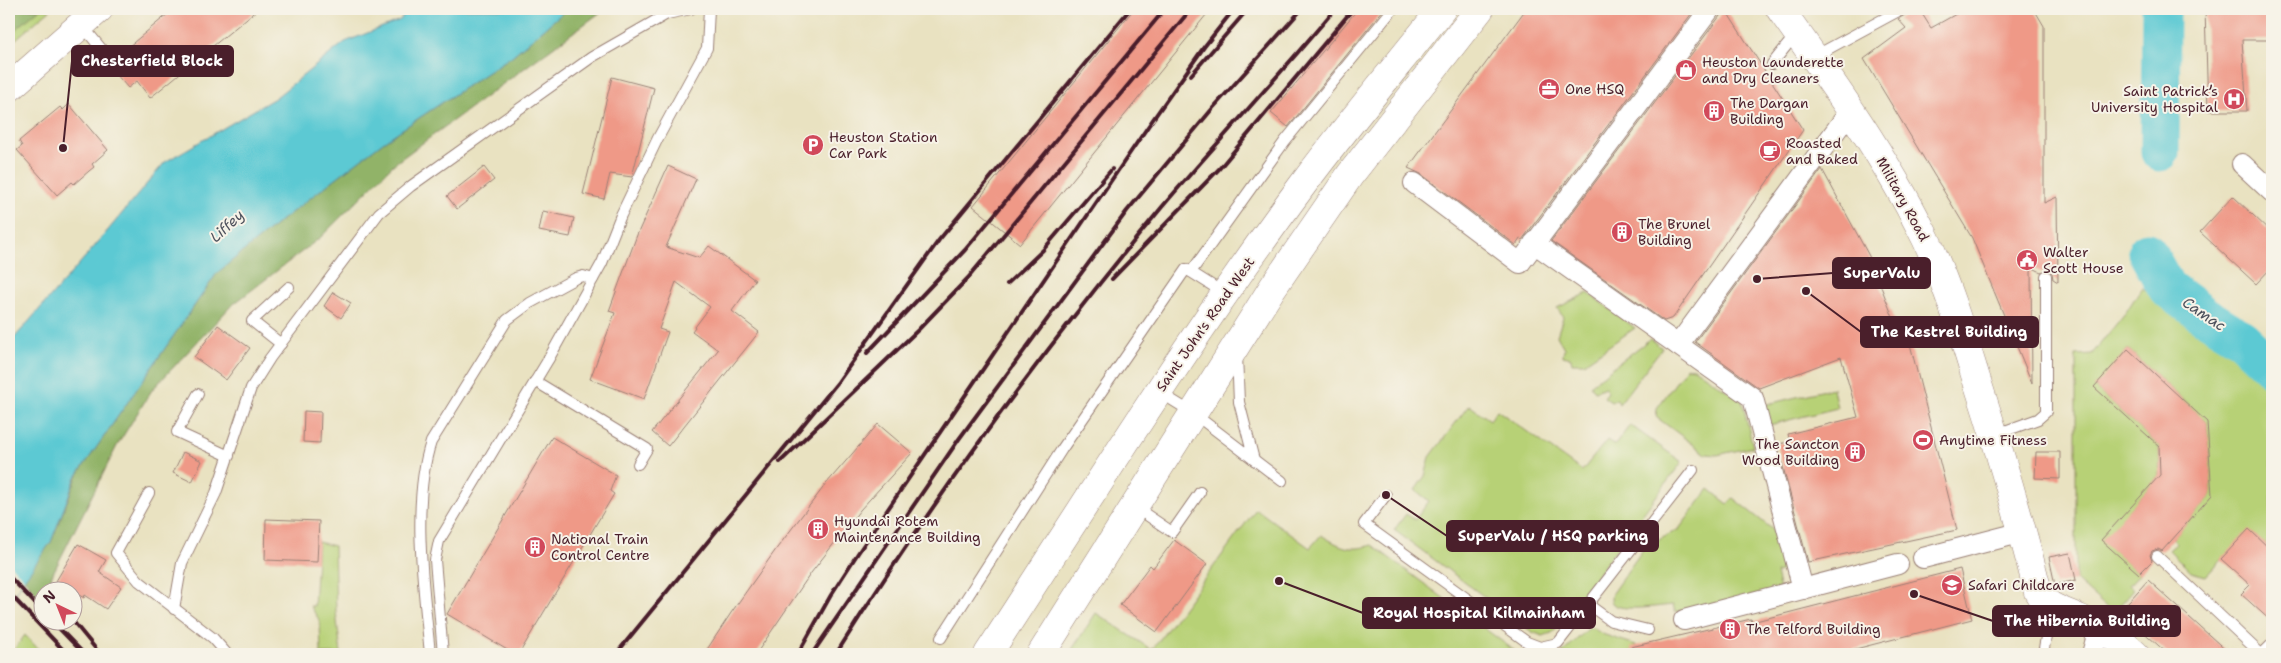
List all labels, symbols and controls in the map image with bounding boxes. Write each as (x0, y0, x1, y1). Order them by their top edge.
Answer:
callout: Chesterfield Block (72, 46, 233, 76)
text: Chesterfield Block (81, 51, 223, 71)
place label: Heuston Launderette and Dry Cleaners (1702, 53, 1844, 87)
shop icon: Heuston Launderette and Dry Cleaners (1674, 58, 1698, 82)
office icon: One HSQ (1537, 77, 1561, 101)
place label: One HSQ (1565, 80, 1624, 98)
place label: Saint Patrick’s University Hospital (2091, 82, 2219, 116)
hospital icon: Saint Patrick’s University Hospital (2222, 87, 2246, 111)
place label: The Dargan Building (1730, 94, 1809, 128)
building icon: The Dargan Building (1702, 99, 1726, 123)
place label: Heuston Station Car Park (829, 128, 938, 162)
parking icon: Heuston Station Car Park (801, 133, 825, 157)
place label: Roasted and Baked (1786, 134, 1858, 168)
cafe icon: Roasted and Baked (1758, 139, 1782, 163)
street label: Military Road (1872, 154, 1934, 244)
water label: Liffey (206, 205, 248, 247)
place label: The Brunel Building (1638, 215, 1711, 249)
building icon: The Brunel Building (1610, 220, 1634, 244)
place label: Walter Scott House (2043, 243, 2124, 277)
public building icon: Walter Scott House (2015, 248, 2039, 272)
street label: Saint John's Road West (1152, 253, 1258, 395)
callout: SuperValu (1833, 258, 1930, 288)
text: SuperValu (1843, 263, 1921, 283)
water label: Camac (2178, 292, 2230, 336)
callout: The Kestrel Building (1861, 317, 2038, 347)
text: The Kestrel Building (1871, 322, 2028, 342)
sports icon: Anytime Fitness (1911, 428, 1935, 452)
place label: Anytime Fitness (1939, 431, 2047, 449)
place label: The Sancton Wood Building (1742, 435, 1839, 469)
building icon: The Sancton Wood Building (1843, 440, 1867, 464)
place label: Hyundai Rotem Maintenance Building (834, 512, 981, 546)
building icon: Hyundai Rotem Maintenance Building (806, 517, 830, 541)
callout: SuperValu / HSQ parking (1447, 521, 1658, 551)
text: SuperValu / HSQ parking (1458, 526, 1649, 546)
place label: National Train Control Centre (551, 530, 650, 564)
building icon: National Train Control Centre (523, 535, 547, 559)
school or university icon: Safari Childcare (1940, 573, 1964, 597)
place label: Safari Childcare (1968, 576, 2075, 594)
north arrow (32, 580, 82, 630)
text: N (39, 586, 59, 607)
callout: Royal Hospital Kilmainham (1363, 598, 1595, 628)
text: Royal Hospital Kilmainham (1373, 603, 1585, 623)
callout: The Hibernia Building (1993, 606, 2180, 636)
text: The Hibernia Building (2004, 611, 2171, 631)
building icon: The Telford Building (1718, 617, 1742, 641)
place label: The Telford Building (1746, 620, 1881, 638)

